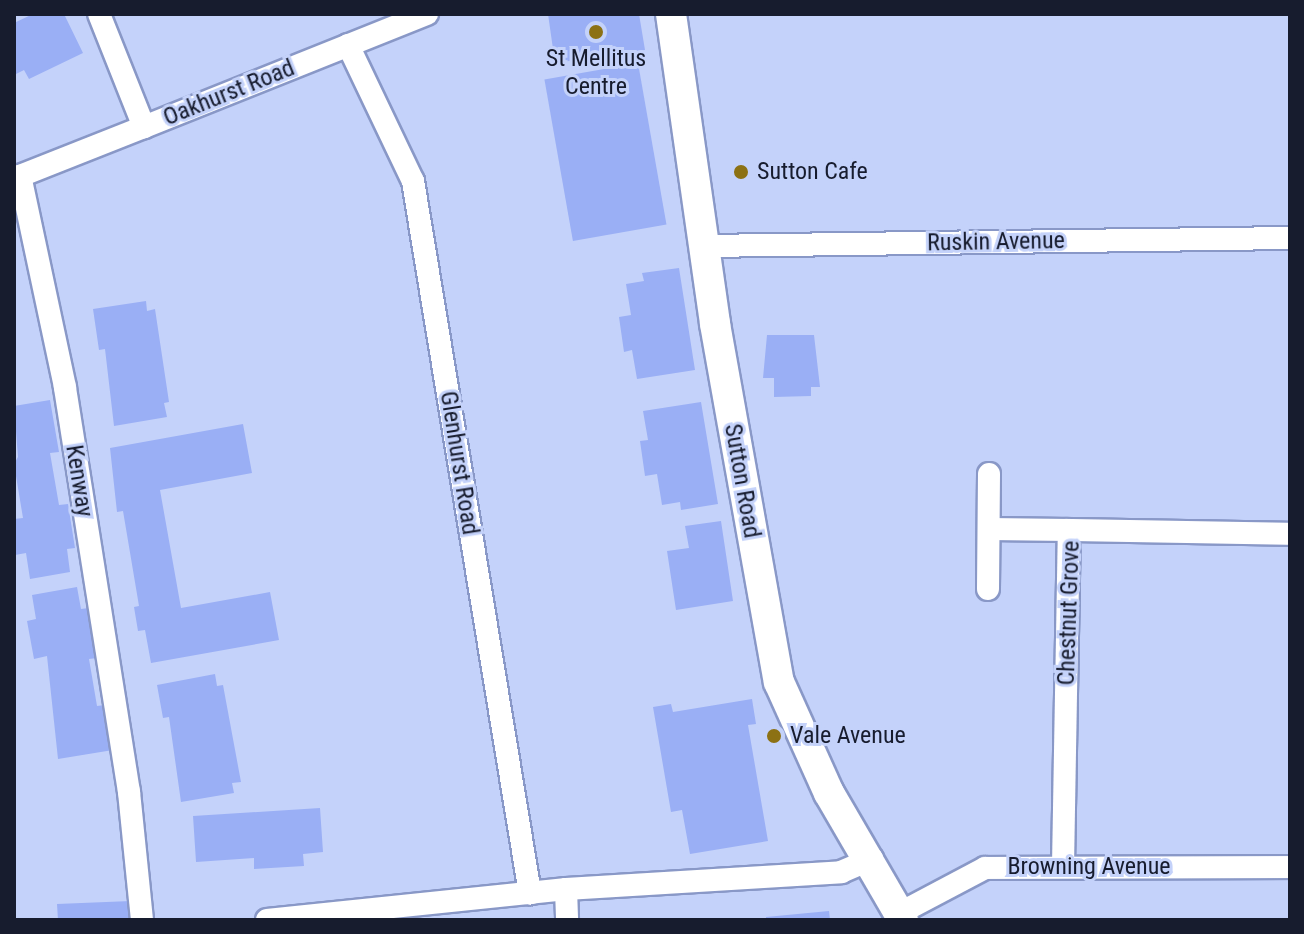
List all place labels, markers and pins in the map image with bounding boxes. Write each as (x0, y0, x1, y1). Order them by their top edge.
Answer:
marker: St Mellitus Centre (587, 23, 605, 41)
place label: St Mellitus Centre (546, 45, 646, 101)
place label: Sutton Cafe (757, 158, 868, 186)
marker: Sutton Cafe (732, 163, 750, 181)
place label: Vale Avenue (790, 722, 906, 750)
marker: Vale Avenue (765, 727, 783, 745)

